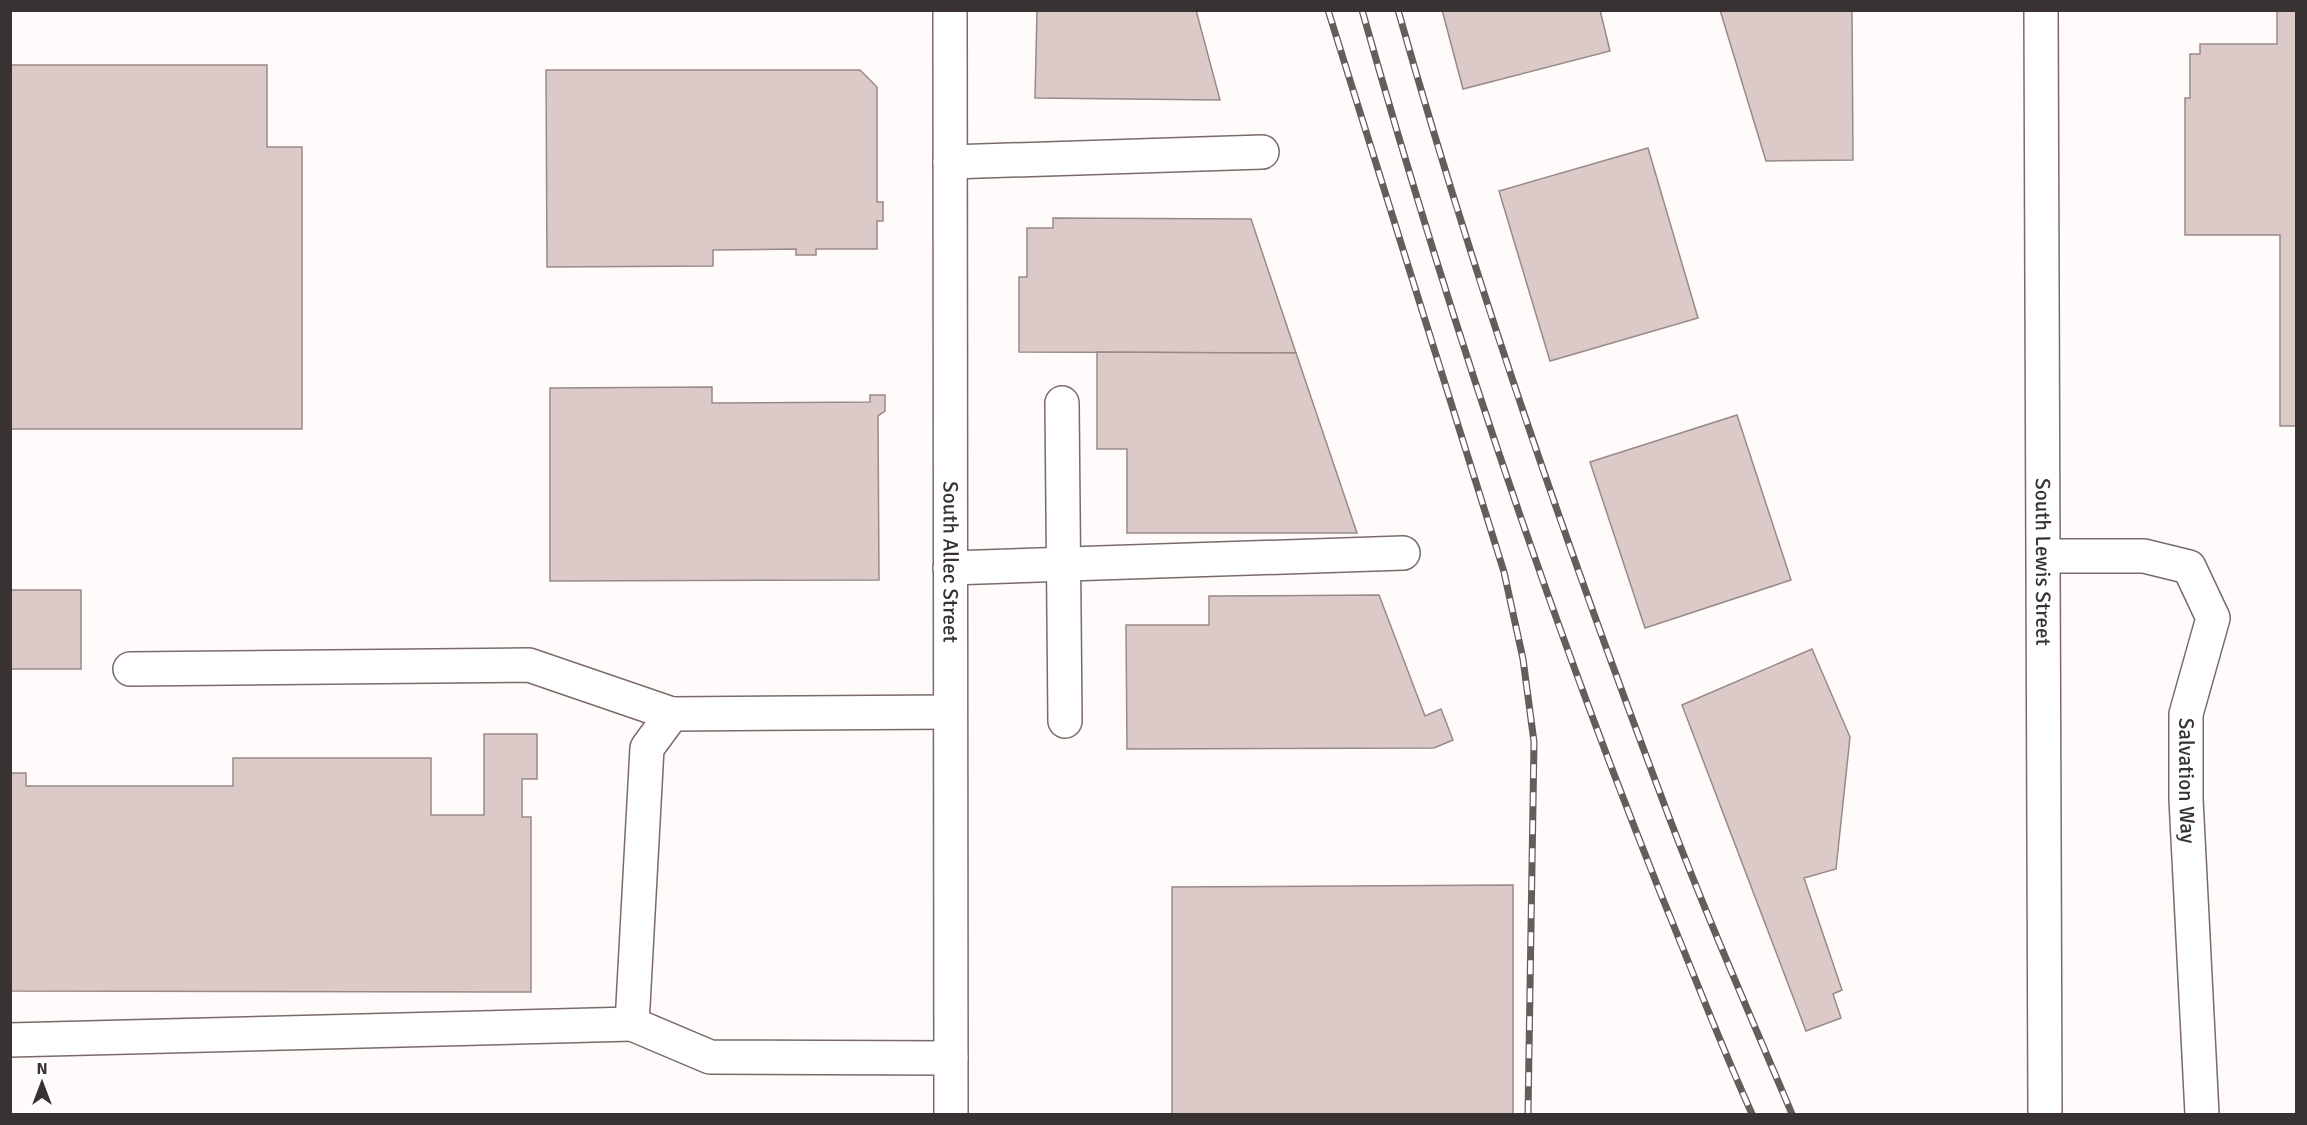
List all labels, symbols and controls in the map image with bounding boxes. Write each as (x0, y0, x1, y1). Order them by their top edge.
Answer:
street label: South Lewis Street (2030, 478, 2056, 646)
street label: South Allec Street (937, 481, 964, 643)
street label: Salvation Way (2173, 718, 2201, 844)
north arrow (12, 1053, 72, 1113)
text: N (36, 1059, 48, 1079)

